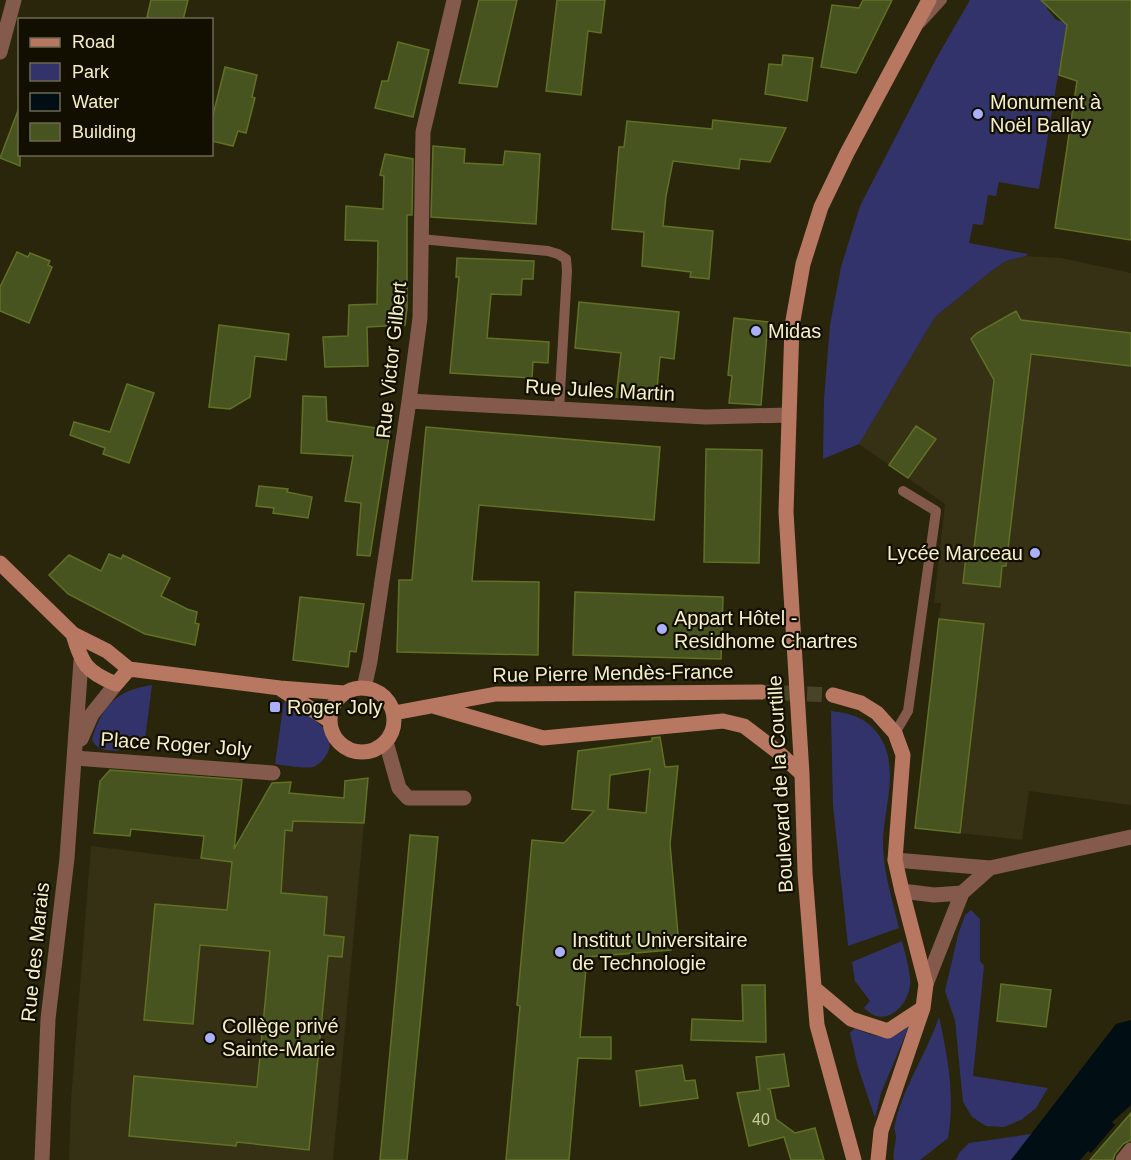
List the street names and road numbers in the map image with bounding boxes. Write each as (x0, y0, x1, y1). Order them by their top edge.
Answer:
street label: Rue Victor Gilbert (372, 280, 410, 439)
street label: Rue Jules Martin (524, 375, 676, 405)
street label: Rue Pierre Mendès-France (492, 660, 734, 686)
street label: Boulevard de la Courtille (763, 675, 797, 893)
street label: Place Roger Joly (100, 728, 252, 760)
street label: Rue des Marais (17, 881, 53, 1023)

